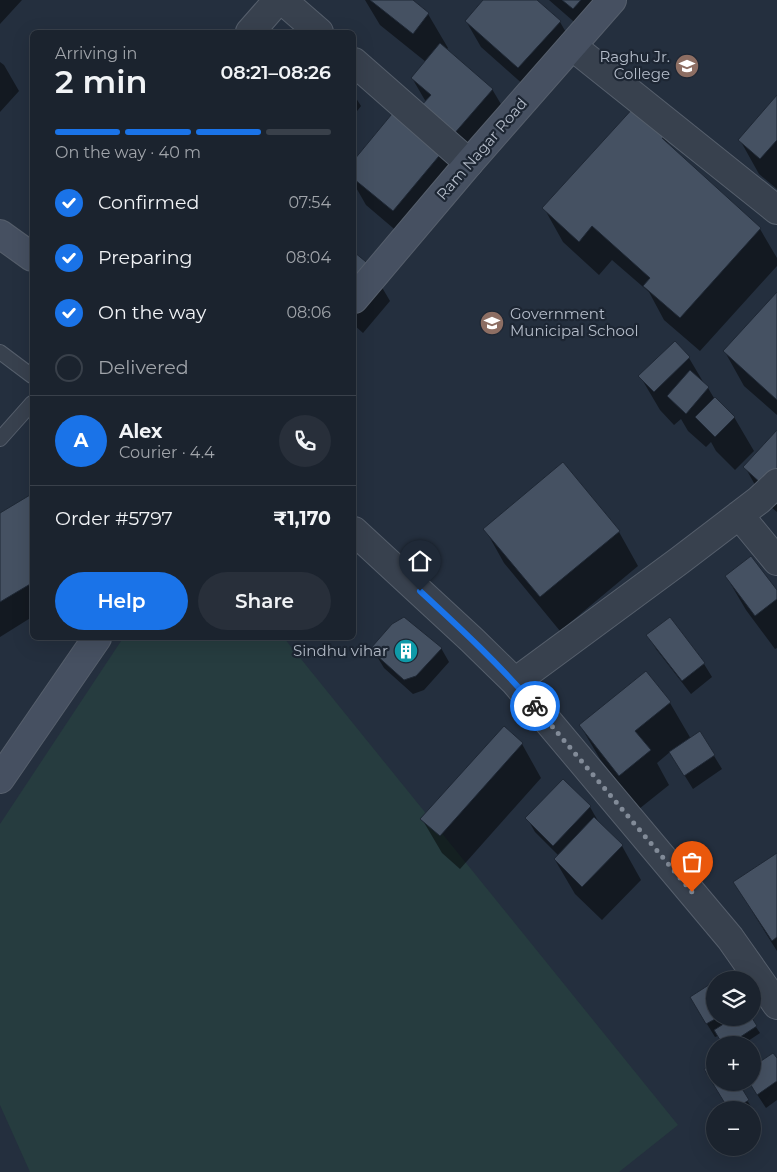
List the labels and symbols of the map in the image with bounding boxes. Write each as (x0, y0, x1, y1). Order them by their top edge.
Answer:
place label: Raghu Jr. College (599, 47, 670, 83)
school or university icon: Raghu Jr. College (674, 53, 700, 79)
street label: Ram Nagar Road (432, 94, 531, 204)
place label: Government Municipal School (510, 304, 638, 340)
school or university icon: Government Municipal School (479, 310, 505, 336)
pin (399, 540, 441, 591)
building icon: Sindhu vihar (393, 638, 419, 664)
place label: Sindhu vihar (293, 641, 388, 660)
courier (510, 681, 560, 731)
pin (671, 841, 713, 892)

